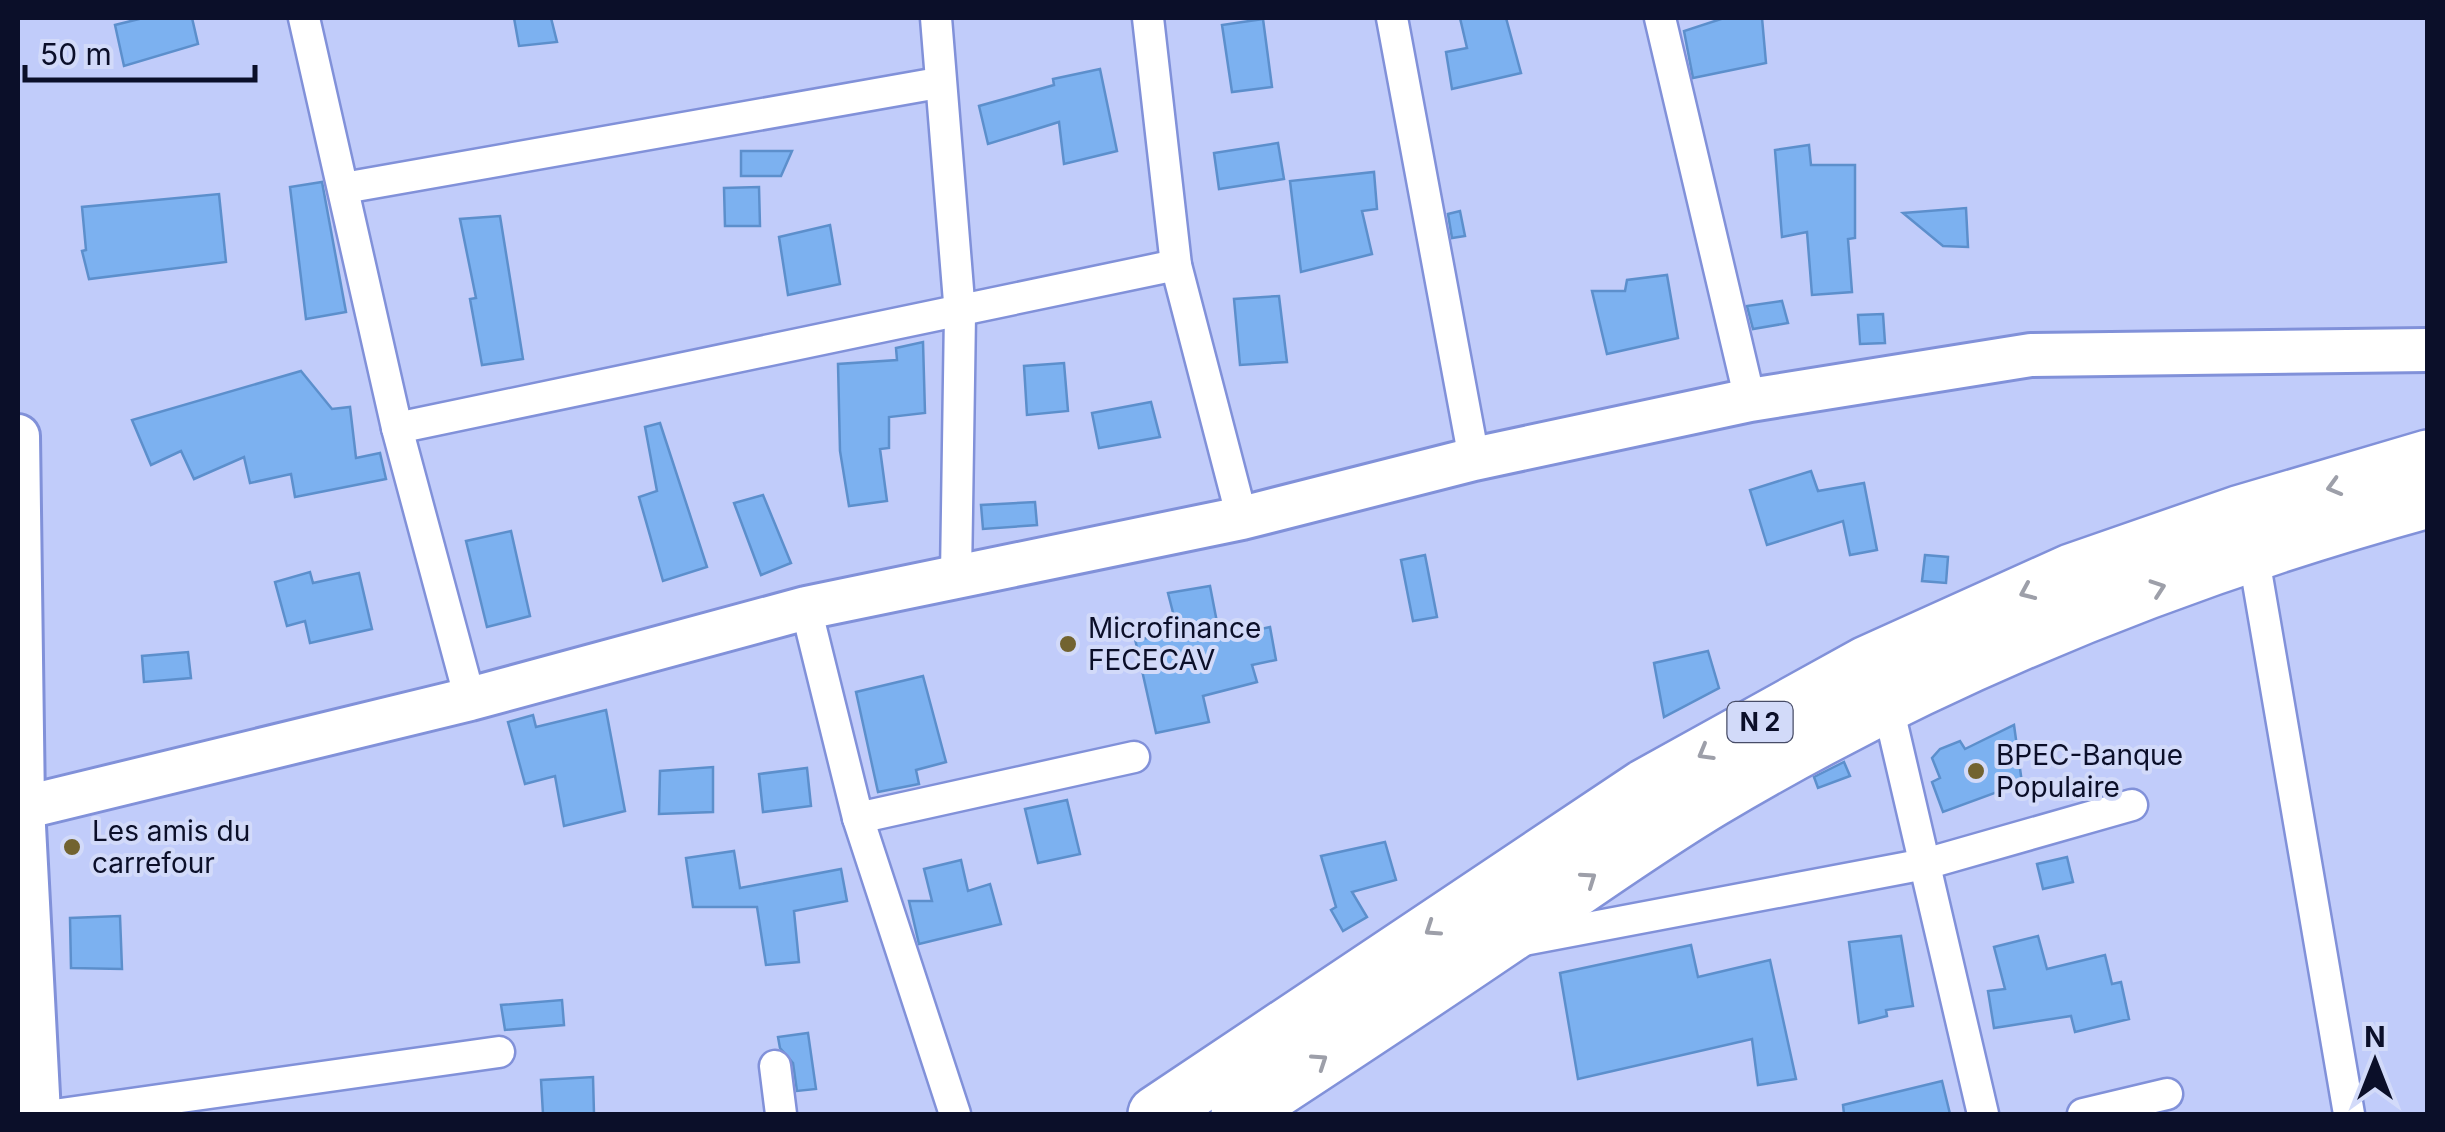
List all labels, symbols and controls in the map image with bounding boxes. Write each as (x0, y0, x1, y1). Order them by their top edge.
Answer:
scale bar (25, 20, 255, 82)
text: 50 m (40, 36, 112, 72)
one-way arrow (2327, 475, 2344, 496)
one-way arrow (2148, 579, 2165, 600)
one-way arrow (2019, 580, 2037, 600)
place label: Microfinance FECECAV (1088, 611, 1261, 677)
marker: Microfinance FECECAV (1057, 633, 1079, 655)
road number: N 2 (1728, 702, 1792, 742)
place label: BPEC-Banque Populaire (1996, 738, 2183, 804)
one-way arrow (1698, 740, 1716, 760)
marker: BPEC-Banque Populaire (1965, 760, 1987, 782)
place label: Les amis du carrefour (92, 814, 250, 880)
marker: Les amis du carrefour (61, 836, 83, 858)
one-way arrow (1578, 873, 1597, 891)
one-way arrow (1425, 916, 1443, 935)
north arrow (2325, 1012, 2425, 1112)
text: N (2364, 1020, 2386, 1054)
one-way arrow (1310, 1054, 1328, 1073)

